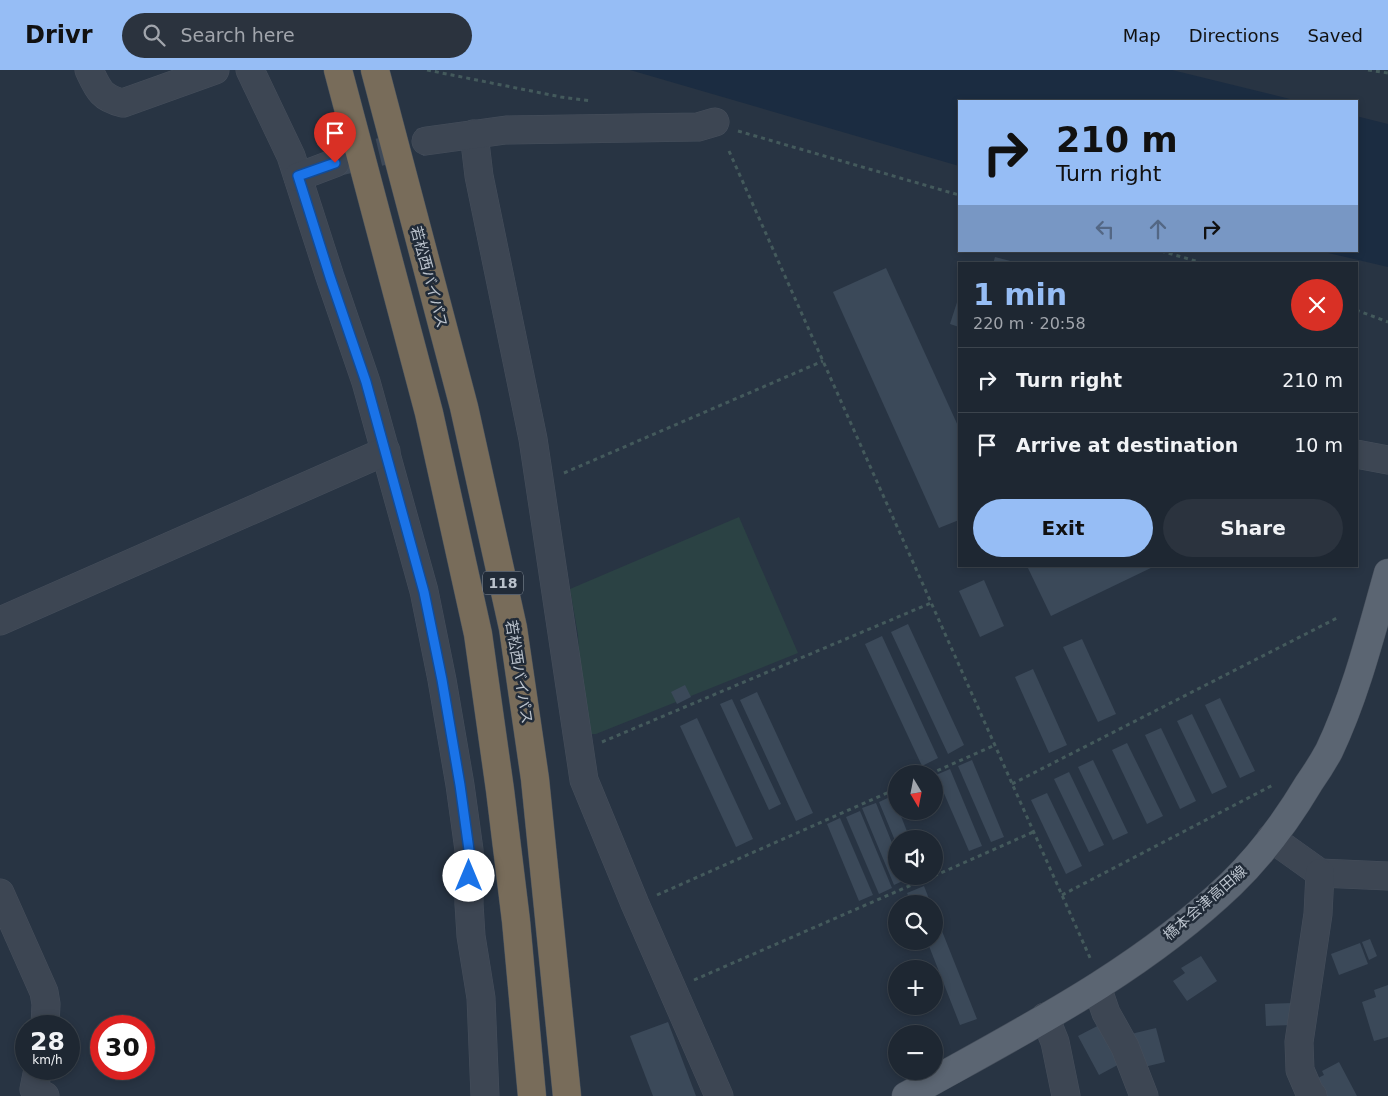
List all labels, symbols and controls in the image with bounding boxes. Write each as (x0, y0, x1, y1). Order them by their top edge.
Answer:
search box (122, 13, 472, 58)
text: Drivr (25, 21, 92, 49)
icon: search (140, 21, 168, 49)
text: Search here (180, 24, 295, 46)
text: Map (1123, 25, 1161, 46)
text: Directions (1189, 25, 1279, 46)
text: Saved (1307, 25, 1363, 46)
pin (314, 112, 356, 163)
icon: arrive (321, 119, 349, 147)
icon: right (973, 120, 1038, 185)
text: 210 m (1056, 120, 1178, 160)
text: Turn right (1056, 161, 1161, 186)
icon: left (1091, 215, 1119, 243)
icon: ahead (1144, 215, 1172, 243)
icon: right (1197, 215, 1225, 243)
street label: 若松西バイパス (407, 224, 451, 330)
text: 1 min (973, 277, 1067, 312)
button: close (1291, 279, 1343, 331)
text: 220 m · 20:58 (973, 314, 1086, 333)
icon: right (973, 366, 1001, 394)
text: Turn right (1016, 369, 1122, 391)
text: 210 m (1282, 369, 1343, 391)
icon: arrive (973, 431, 1001, 459)
text: Arrive at destination (1016, 434, 1238, 456)
text: 10 m (1294, 434, 1343, 456)
button: Exit (973, 499, 1153, 557)
button: Share (1163, 499, 1343, 557)
road number: 118 (483, 572, 523, 594)
street label: 若松西バイパス (502, 619, 536, 725)
north arrow (888, 765, 942, 820)
map controls (888, 765, 943, 1080)
button: sound (888, 830, 943, 885)
position arrow (442, 849, 494, 901)
street label: 橋本会津高田線 (1159, 862, 1251, 944)
button: search (888, 895, 943, 950)
button: + (888, 960, 943, 1015)
speed limit sign: 30 (90, 1015, 155, 1080)
button: − (888, 1025, 943, 1080)
text: 28 (30, 1027, 65, 1056)
text: km/h (32, 1053, 63, 1067)

